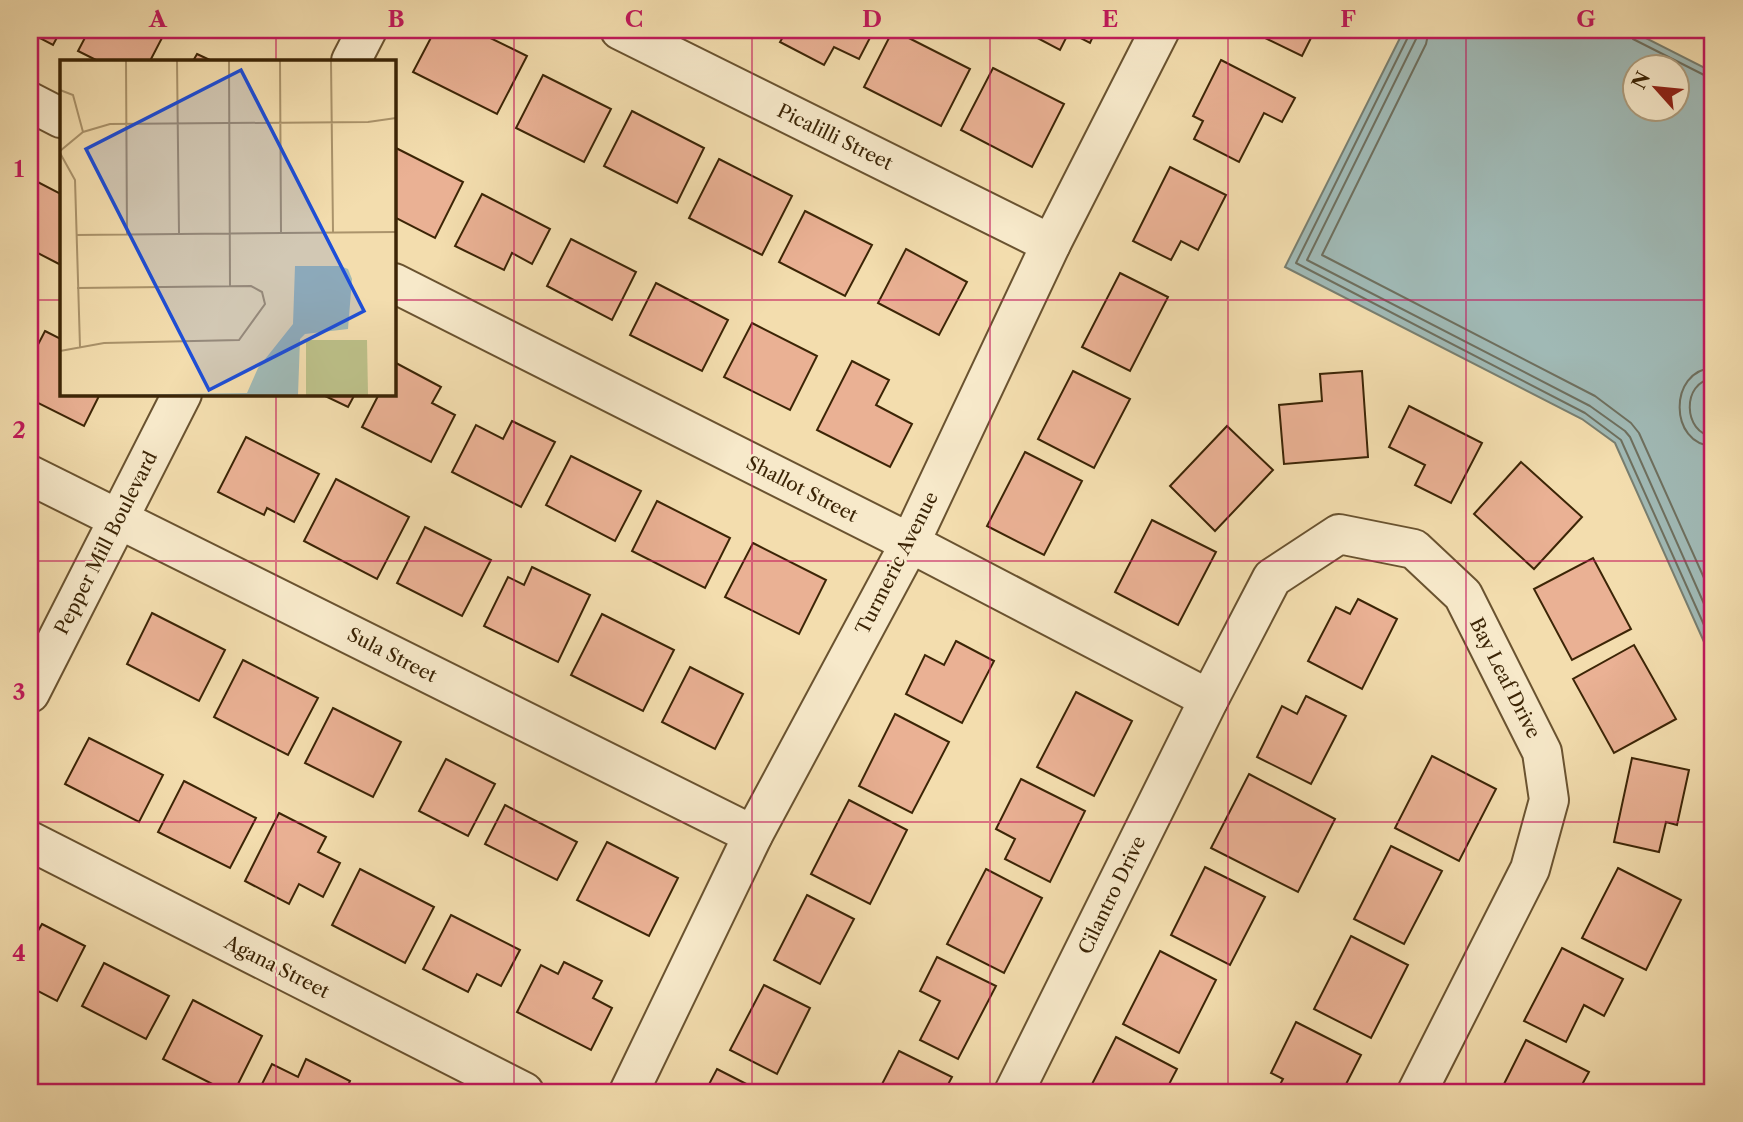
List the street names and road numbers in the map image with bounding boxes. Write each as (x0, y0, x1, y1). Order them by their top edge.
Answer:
street label: Picalilli Street (773, 99, 897, 175)
street label: Pepper Mill Boulevard (50, 447, 162, 638)
street label: Shallot Street (742, 451, 862, 527)
street label: Turmeric Avenue (851, 488, 943, 638)
street label: Bay Leaf Drive (1465, 614, 1545, 742)
street label: Sula Street (343, 623, 441, 687)
street label: Cilantro Drive (1073, 832, 1151, 958)
street label: Agana Street (220, 930, 334, 1003)

